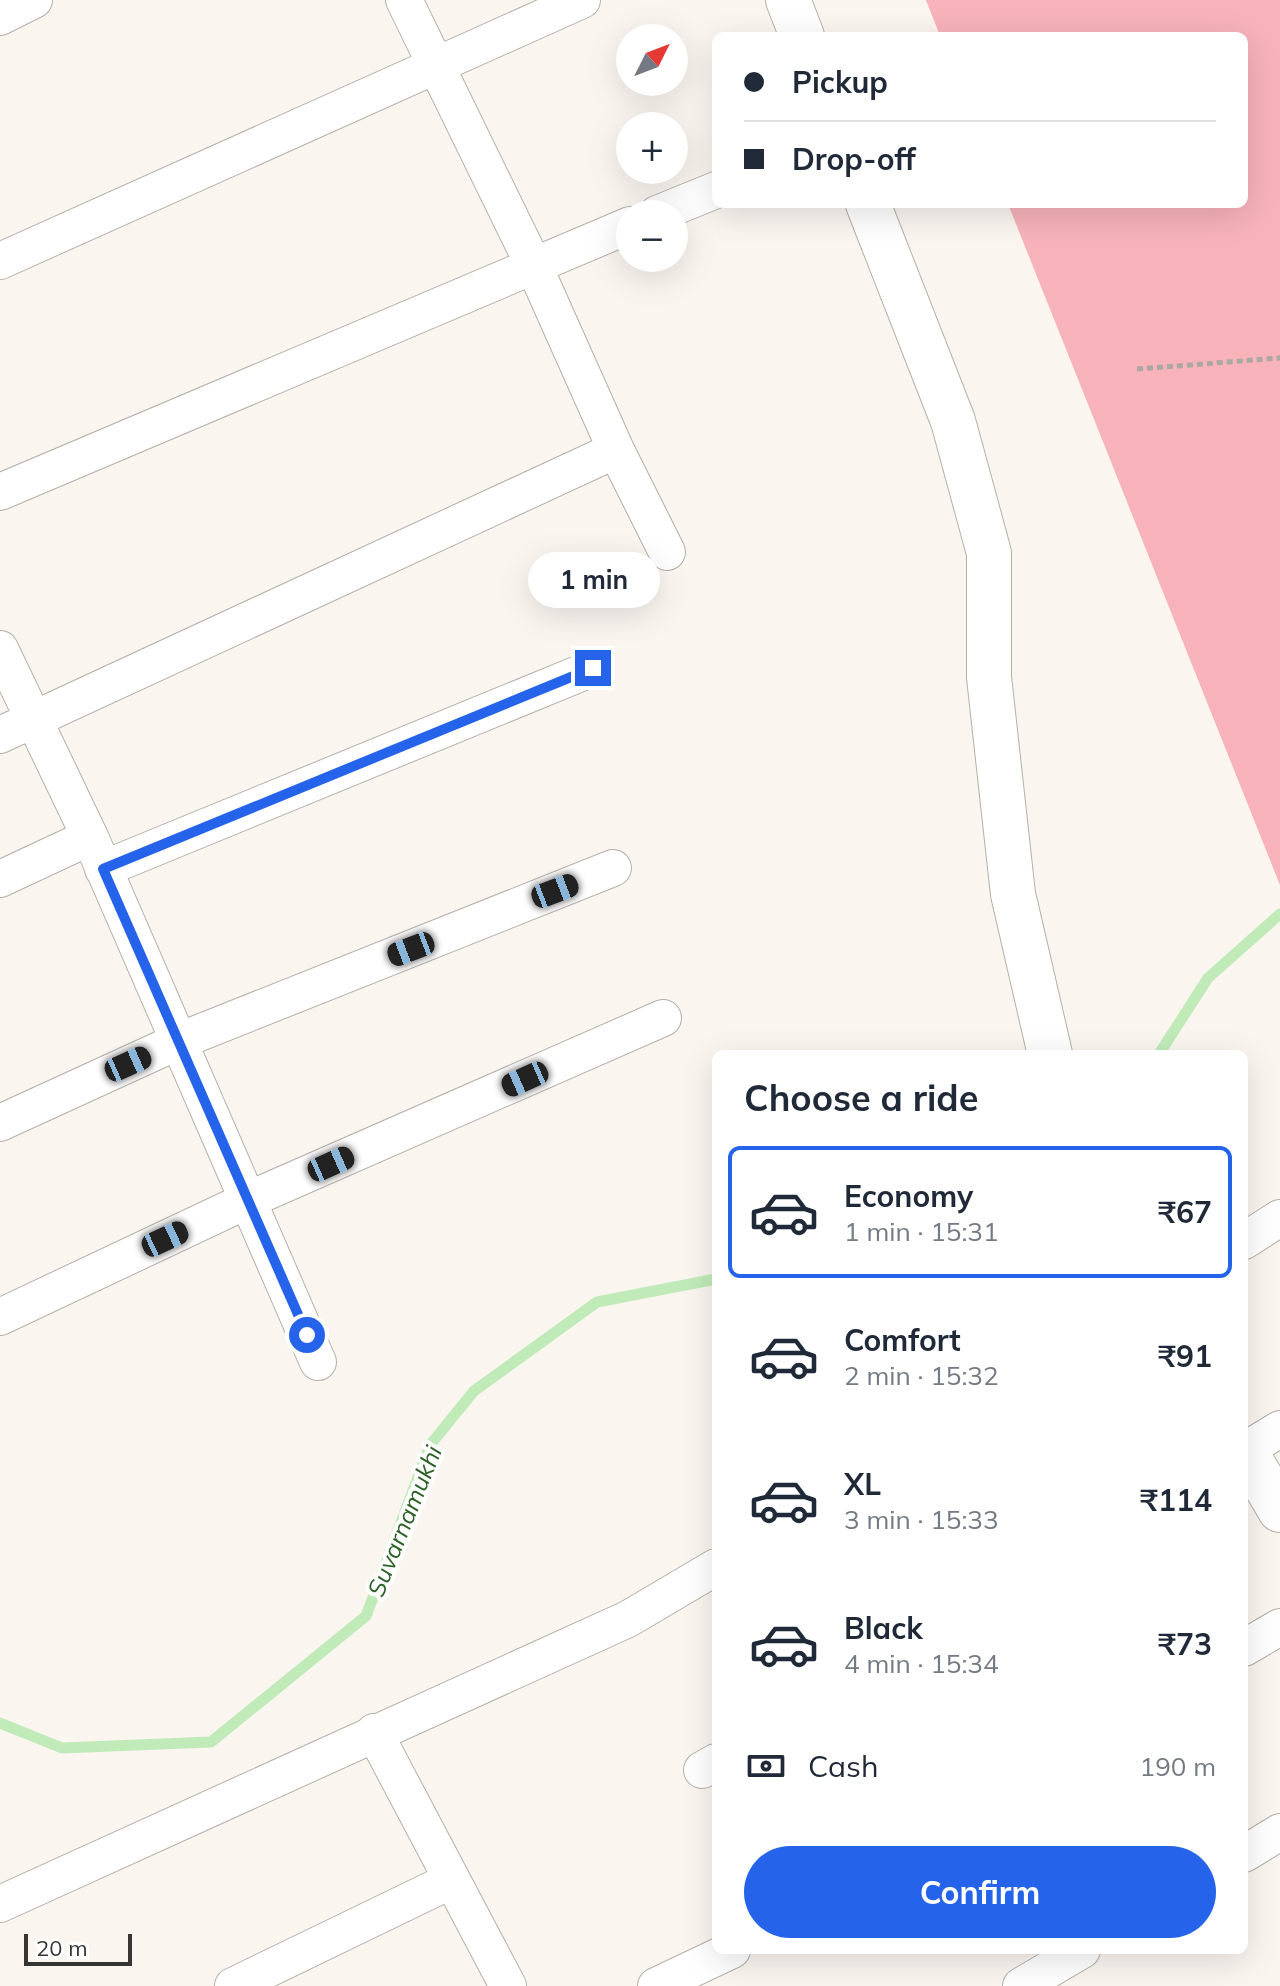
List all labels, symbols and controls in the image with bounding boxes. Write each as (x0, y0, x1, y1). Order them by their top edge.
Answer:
north arrow (616, 24, 688, 96)
map controls (616, 24, 688, 272)
text: Pickup (792, 63, 888, 101)
button: + (616, 112, 688, 184)
text: Drop-off (792, 140, 916, 178)
button: − (616, 200, 688, 272)
callout: 1 min (527, 552, 659, 608)
text: 1 min (560, 563, 628, 596)
route end (575, 650, 611, 686)
car (528, 871, 582, 911)
car (384, 929, 438, 969)
car (101, 1043, 155, 1085)
car (498, 1058, 552, 1100)
text: Choose a ride (744, 1075, 978, 1120)
car (304, 1143, 358, 1185)
icon: car (748, 1176, 820, 1248)
text: Economy (844, 1177, 973, 1215)
text: ₹67 (1158, 1193, 1212, 1231)
text: 1 min · 15:31 (844, 1215, 999, 1248)
car (138, 1218, 192, 1260)
route start (289, 1317, 325, 1353)
icon: car (748, 1320, 820, 1392)
text: Comfort (844, 1321, 961, 1359)
text: ₹91 (1158, 1337, 1212, 1375)
text: 2 min · 15:32 (844, 1359, 999, 1392)
water label: Suvarnamukhi (360, 1441, 448, 1601)
icon: car (748, 1464, 820, 1536)
text: XL (844, 1465, 881, 1503)
text: ₹114 (1140, 1481, 1212, 1519)
text: 3 min · 15:33 (844, 1503, 999, 1536)
icon: car (748, 1608, 820, 1680)
text: Black (844, 1609, 923, 1647)
text: ₹73 (1158, 1625, 1212, 1663)
text: 4 min · 15:34 (844, 1647, 999, 1680)
icon: cash (744, 1744, 788, 1788)
text: Cash (808, 1747, 879, 1785)
text: 190 m (1140, 1750, 1216, 1783)
button: Confirm (744, 1846, 1216, 1938)
scale bar (24, 1930, 132, 1966)
text: 20 m (36, 1934, 87, 1962)

